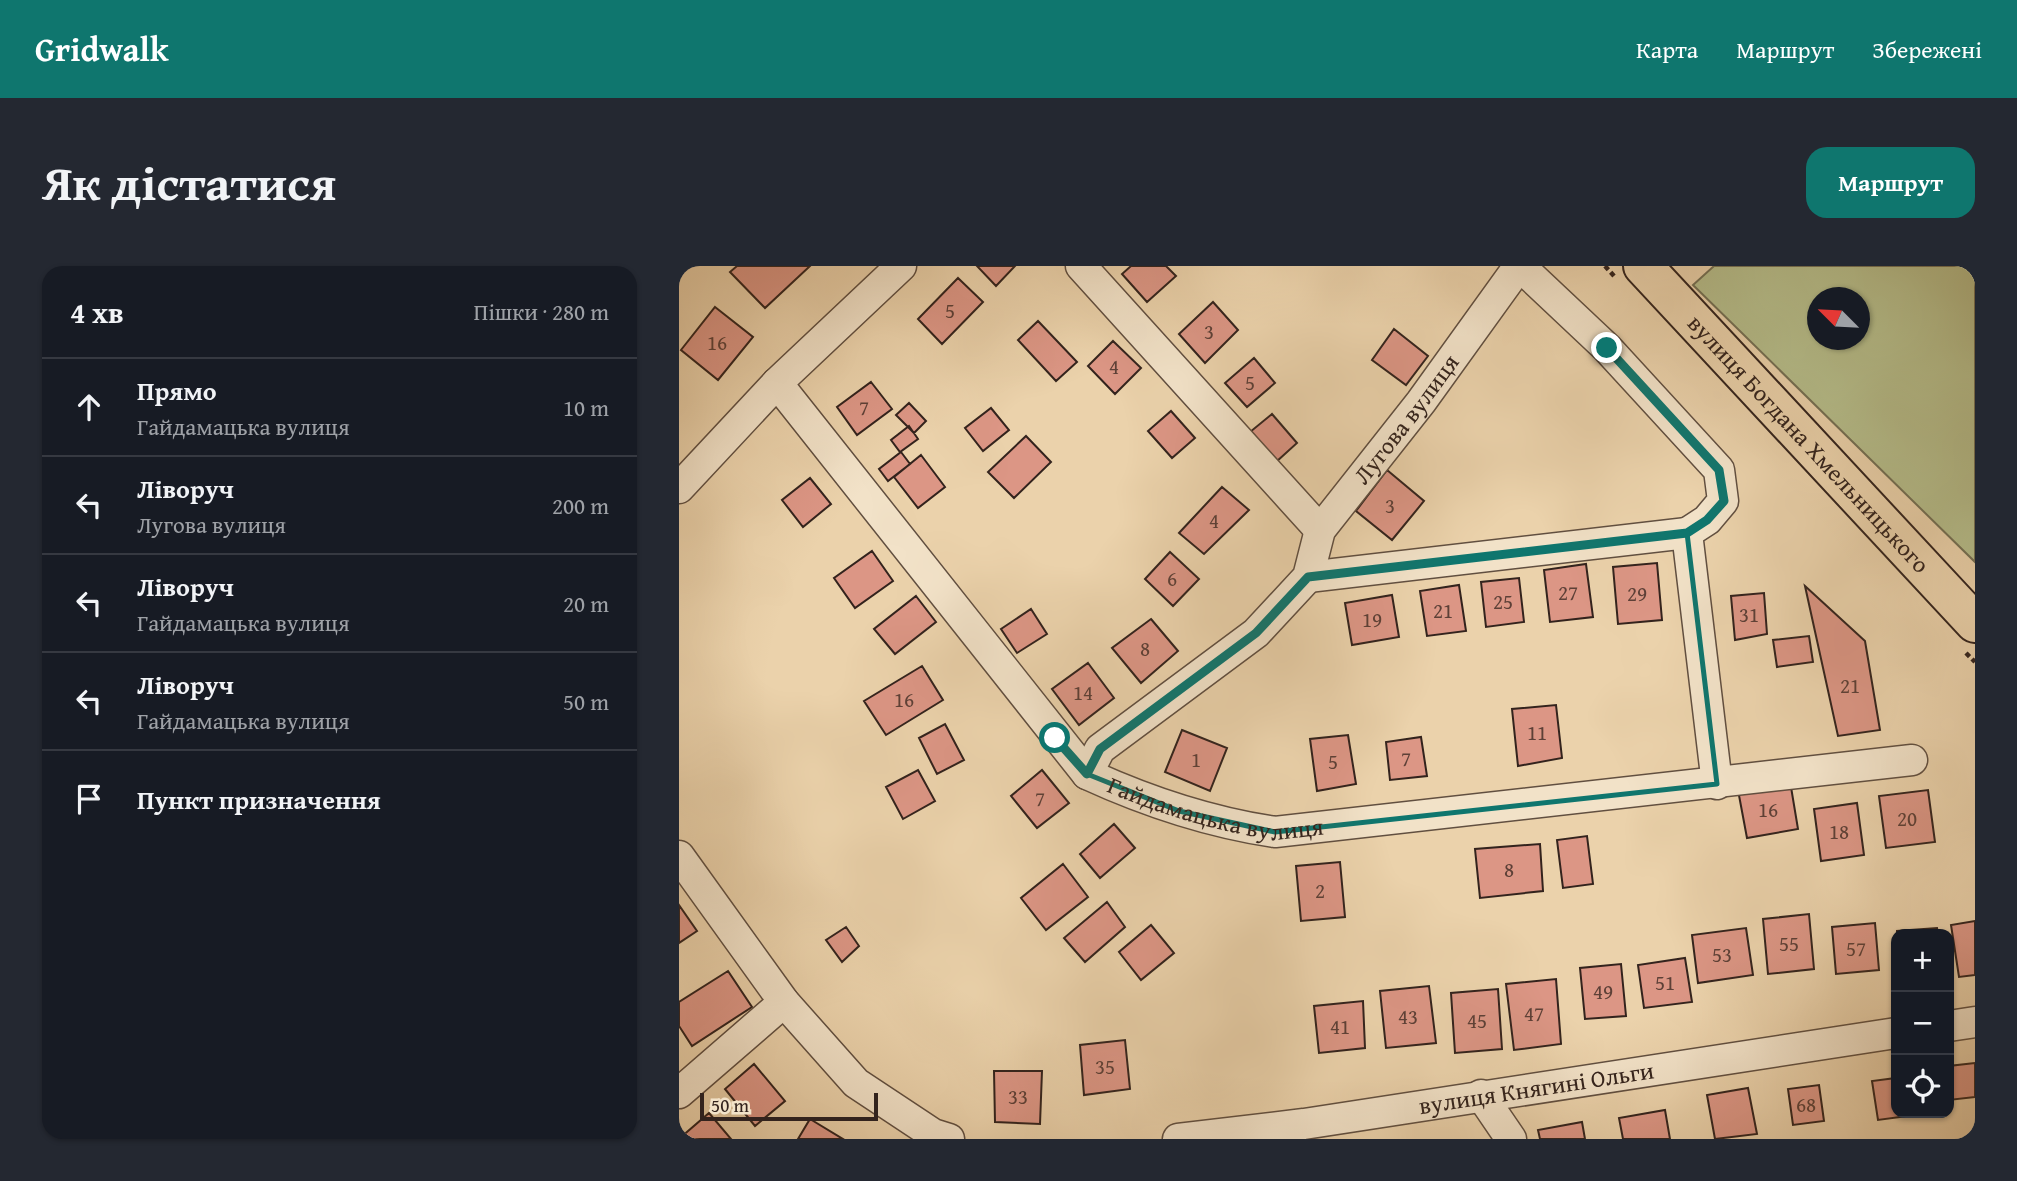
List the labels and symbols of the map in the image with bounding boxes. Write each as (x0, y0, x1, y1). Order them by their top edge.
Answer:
north arrow (1807, 287, 1870, 350)
house number: 5 (945, 295, 955, 326)
street label: вулиця Богдана Хмельницького (1680, 306, 1938, 581)
house number: 3 (1204, 316, 1214, 347)
house number: 16 (707, 327, 727, 358)
route end (1591, 332, 1622, 363)
street label: Лугова вулиця (1345, 347, 1467, 491)
house number: 4 (1109, 351, 1119, 382)
house number: 5 (1245, 367, 1255, 398)
house number: 7 (859, 392, 869, 423)
house number: 3 (1385, 490, 1395, 521)
house number: 4 (1209, 505, 1219, 536)
house number: 6 (1167, 563, 1177, 594)
house number: 27 (1558, 577, 1578, 608)
house number: 29 (1627, 578, 1647, 609)
house number: 25 (1493, 586, 1513, 617)
house number: 21 (1433, 595, 1453, 626)
house number: 31 (1739, 599, 1759, 630)
house number: 19 (1362, 604, 1382, 635)
house number: 8 (1140, 633, 1150, 664)
house number: 21 (1840, 670, 1860, 701)
house number: 14 (1073, 677, 1093, 708)
house number: 16 (894, 684, 914, 715)
house number: 11 (1527, 717, 1547, 748)
route start (1039, 722, 1070, 753)
house number: 7 (1401, 743, 1411, 774)
house number: 1 (1191, 744, 1201, 775)
house number: 5 (1328, 746, 1338, 777)
street label: Гайдамацька вулиця (1102, 767, 1325, 849)
house number: 7 (1035, 783, 1045, 814)
house number: 16 (1758, 794, 1778, 825)
house number: 20 (1897, 803, 1917, 834)
house number: 18 (1829, 816, 1849, 847)
house number: 8 (1504, 854, 1514, 885)
house number: 2 (1315, 875, 1325, 906)
house number: 55 (1779, 928, 1799, 959)
house number: 57 (1846, 933, 1866, 964)
house number: 53 (1712, 939, 1732, 970)
house number: 51 (1655, 967, 1675, 998)
house number: 49 (1593, 976, 1613, 1007)
house number: 47 (1524, 998, 1544, 1029)
house number: 43 (1398, 1001, 1418, 1032)
house number: 45 (1467, 1005, 1487, 1036)
house number: 41 (1330, 1011, 1350, 1042)
house number: 35 (1095, 1051, 1115, 1082)
street label: вулиця Княгині Ольги (1416, 1052, 1656, 1123)
house number: 33 (1008, 1081, 1028, 1112)
house number: 68 (1796, 1089, 1816, 1120)
scale bar (700, 1090, 879, 1122)

